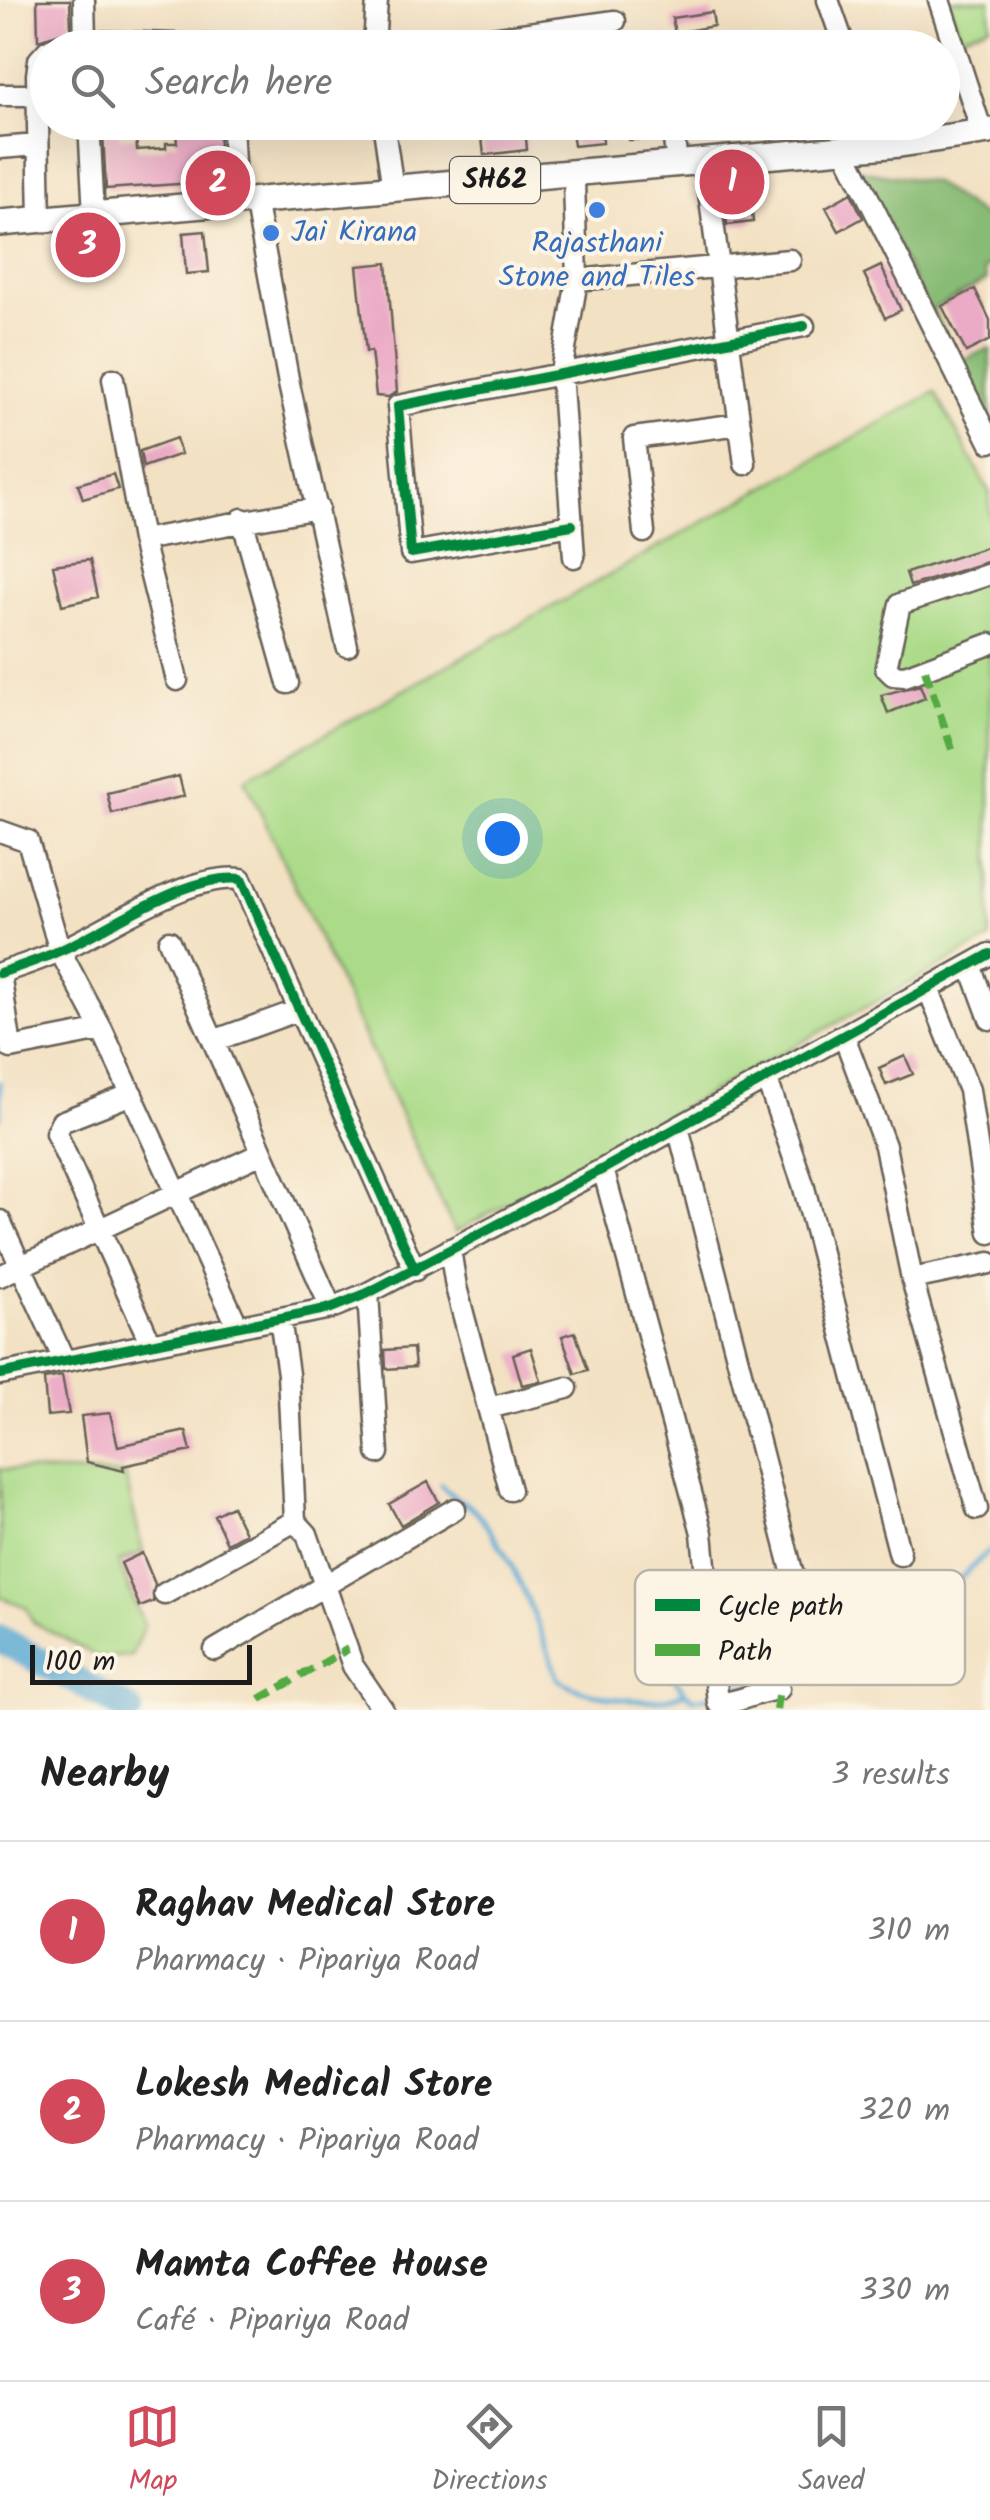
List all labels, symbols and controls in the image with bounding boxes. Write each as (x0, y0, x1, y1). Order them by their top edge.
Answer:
search box (30, 30, 960, 140)
text: Search here (145, 55, 332, 115)
icon: search (65, 58, 120, 113)
pin: 1 (700, 144, 764, 220)
pin: 2 (186, 146, 250, 220)
road number: SH62 (450, 157, 540, 203)
marker: Rajasthani Stone and Tiles (586, 199, 608, 221)
pin: 3 (56, 208, 120, 282)
place label: Jai Kirana (291, 209, 417, 257)
place label: Rajasthani Stone and Tiles (499, 220, 695, 302)
marker: Jai Kirana (260, 222, 282, 244)
your location (477, 813, 528, 864)
legend (635, 1570, 965, 1685)
text: Cycle path (718, 1585, 843, 1630)
text: Path (718, 1630, 772, 1675)
scale bar (30, 1640, 252, 1684)
text: 100 m (45, 1640, 115, 1685)
text: Nearby (40, 1742, 169, 1809)
text: 3 results (831, 1750, 950, 1801)
text: Raghav Medical Store (135, 1876, 495, 1936)
text: 1 (68, 1906, 77, 1957)
text: 310 m (867, 1906, 950, 1957)
text: Pharmacy · Pipariya Road (135, 1936, 479, 1987)
text: Lokesh Medical Store (135, 2056, 492, 2116)
text: 2 (63, 2086, 82, 2137)
text: 320 m (859, 2086, 950, 2137)
text: Pharmacy · Pipariya Road (135, 2116, 479, 2167)
text: Mamta Coffee House (135, 2236, 488, 2296)
text: 3 (64, 2266, 81, 2317)
text: 330 m (859, 2266, 950, 2317)
text: Café · Pipariya Road (135, 2296, 409, 2347)
tab: Map (125, 2399, 180, 2504)
tab: Directions (431, 2399, 547, 2504)
tab: Saved (798, 2399, 865, 2504)

